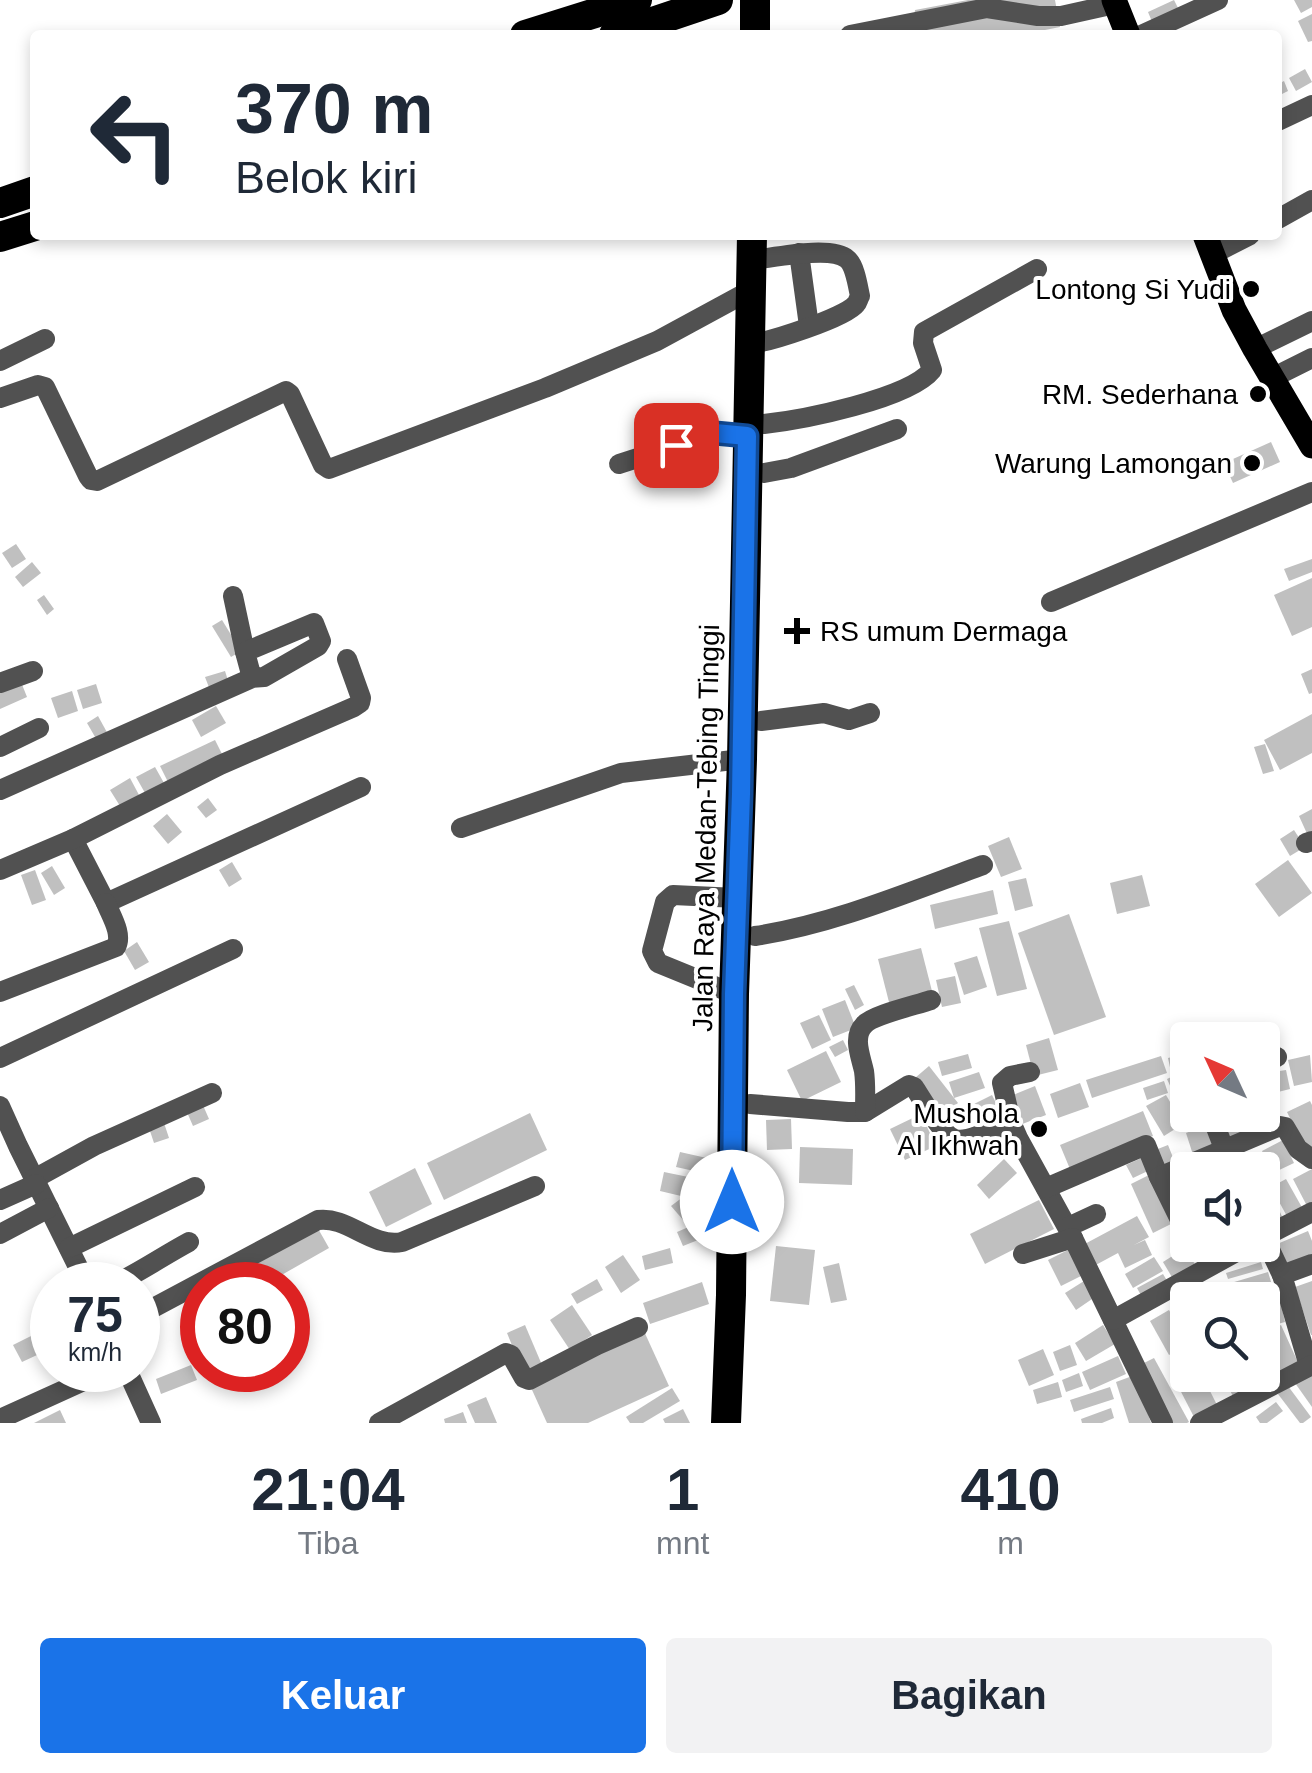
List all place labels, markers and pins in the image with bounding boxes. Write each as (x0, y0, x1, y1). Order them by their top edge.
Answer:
place label: Lontong Si Yudi (1035, 274, 1231, 305)
marker: Lontong Si Yudi (1240, 278, 1262, 300)
place label: RM. Sederhana (1042, 379, 1238, 410)
marker: RM. Sederhana (1247, 383, 1269, 405)
pin (634, 403, 719, 488)
place label: Warung Lamongan (995, 448, 1232, 479)
marker: Warung Lamongan (1241, 452, 1263, 474)
place label: RS umum Dermaga (820, 616, 1068, 647)
marker: RS umum Dermaga (784, 618, 810, 644)
place label: Mushola Al Ikhwah (898, 1098, 1019, 1161)
marker: Mushola Al Ikhwah (1028, 1118, 1050, 1140)

